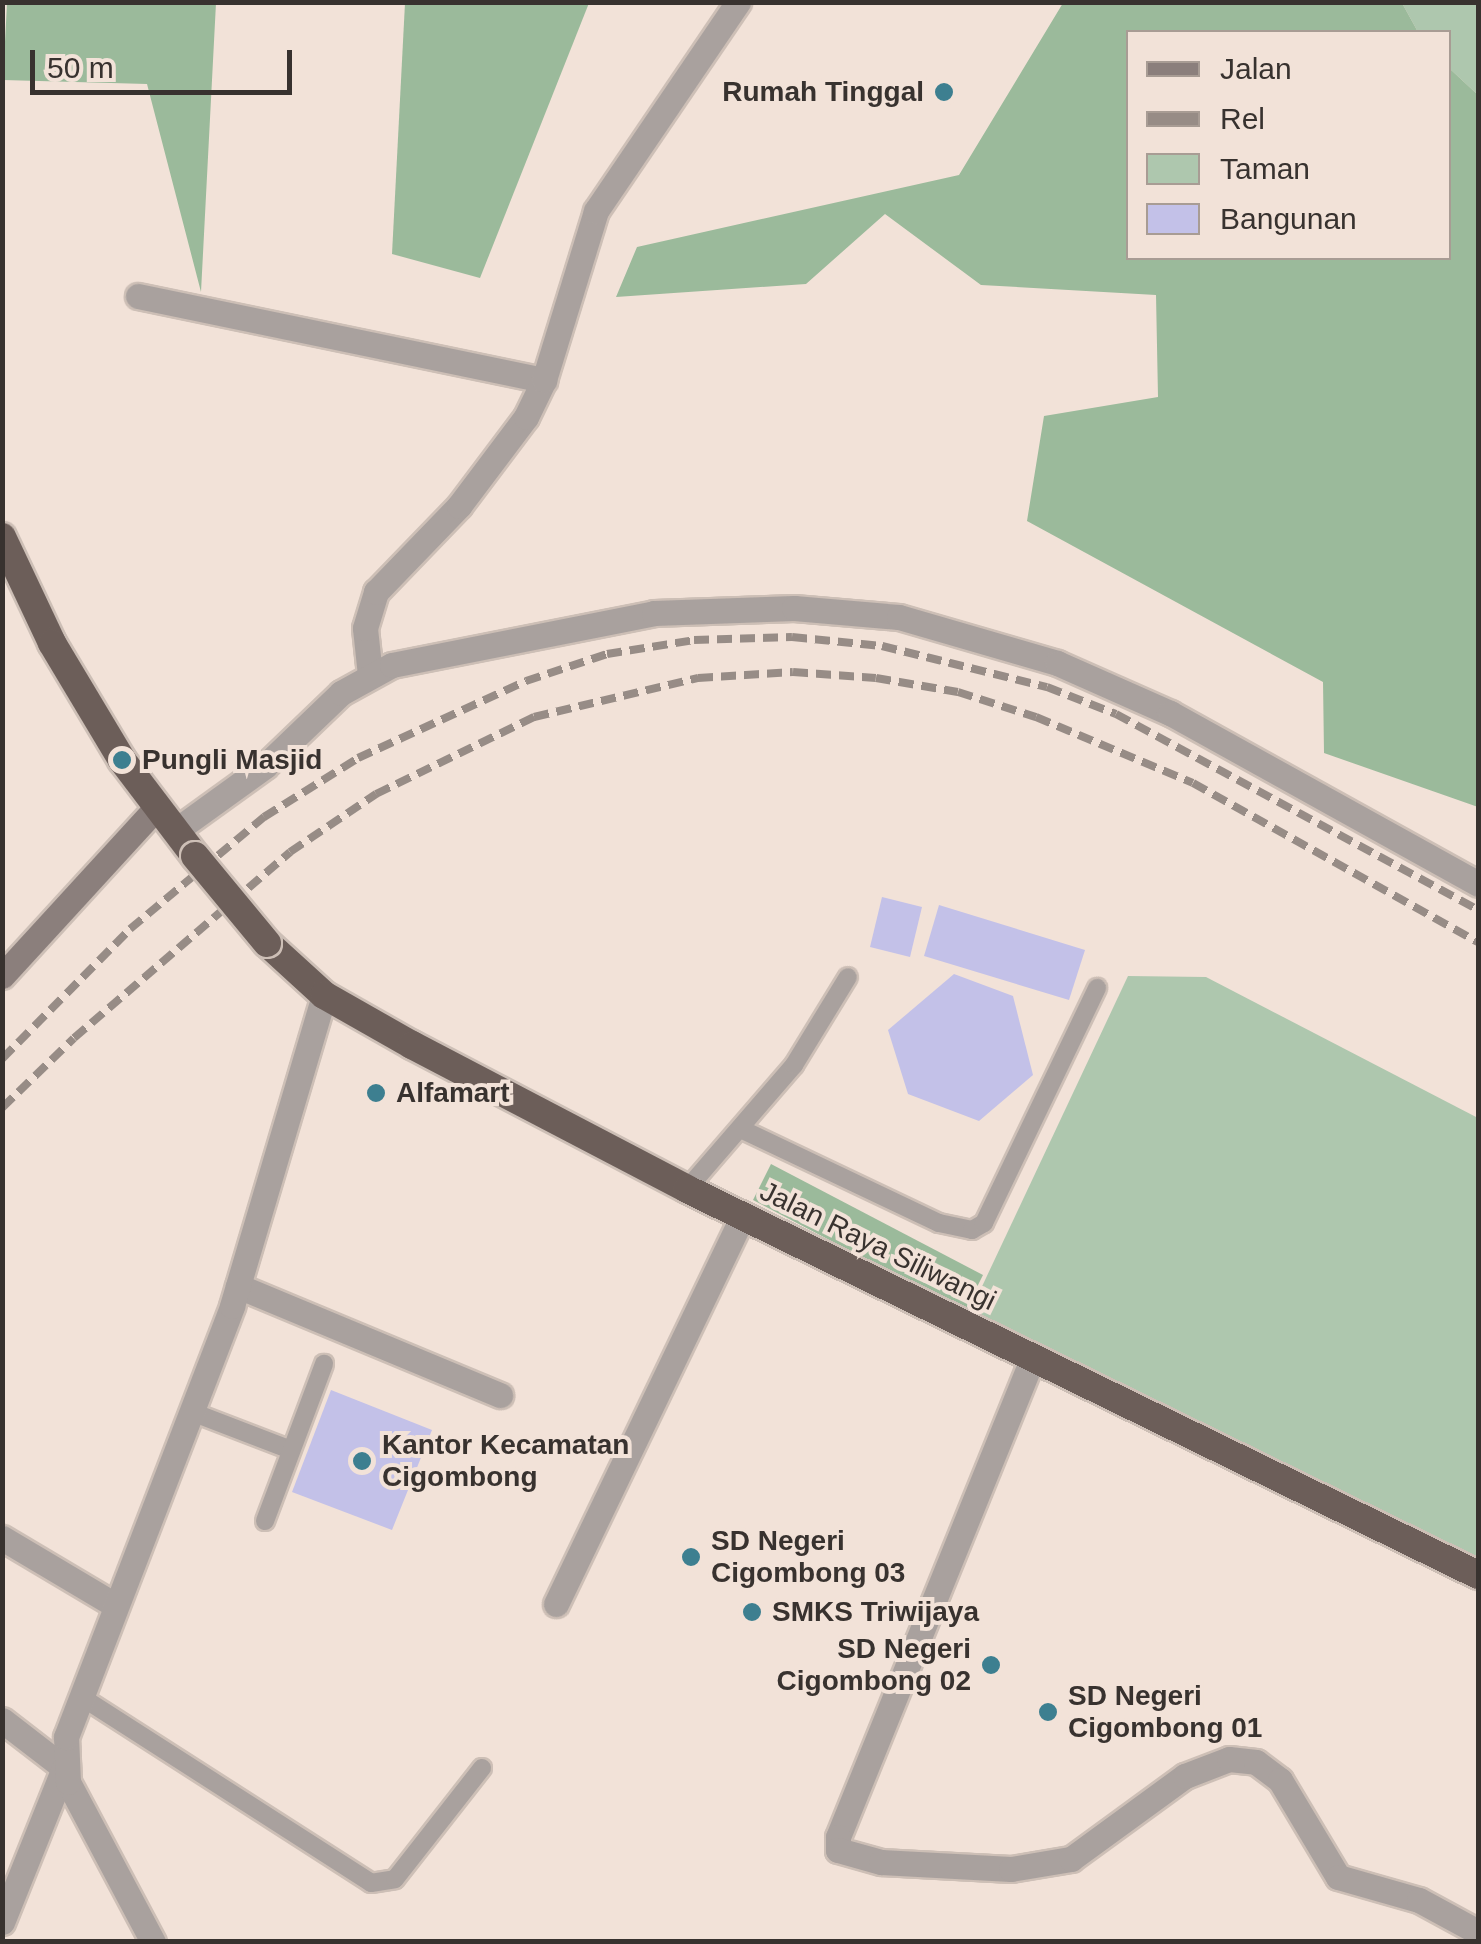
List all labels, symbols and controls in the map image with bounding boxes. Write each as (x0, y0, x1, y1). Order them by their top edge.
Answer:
scale bar (35, 30, 298, 92)
legend (1126, 30, 1451, 260)
text: 50 m (47, 51, 114, 84)
text: Jalan (1220, 52, 1292, 85)
place label: Rumah Tinggal (722, 75, 924, 109)
marker: Rumah Tinggal (933, 81, 955, 103)
text: Rel (1220, 102, 1265, 135)
text: Taman (1220, 152, 1310, 185)
text: Bangunan (1220, 202, 1357, 235)
place label: Pungli Masjid (142, 743, 322, 777)
marker: Pungli Masjid (111, 749, 133, 771)
place label: Alfamart (396, 1076, 510, 1110)
marker: Alfamart (365, 1082, 387, 1104)
street label: Jalan Raya Siliwangi (755, 1174, 1001, 1318)
place label: Kantor Kecamatan Cigombong (382, 1428, 629, 1494)
marker: Kantor Kecamatan Cigombong (351, 1450, 373, 1472)
place label: SD Negeri Cigombong 03 (711, 1524, 905, 1590)
marker: SD Negeri Cigombong 03 (680, 1546, 702, 1568)
place label: SMKS Triwijaya (772, 1595, 979, 1629)
marker: SMKS Triwijaya (741, 1601, 763, 1623)
place label: SD Negeri Cigombong 02 (777, 1632, 971, 1698)
marker: SD Negeri Cigombong 02 (980, 1654, 1002, 1676)
place label: SD Negeri Cigombong 01 (1068, 1679, 1262, 1745)
marker: SD Negeri Cigombong 01 (1037, 1701, 1059, 1723)

